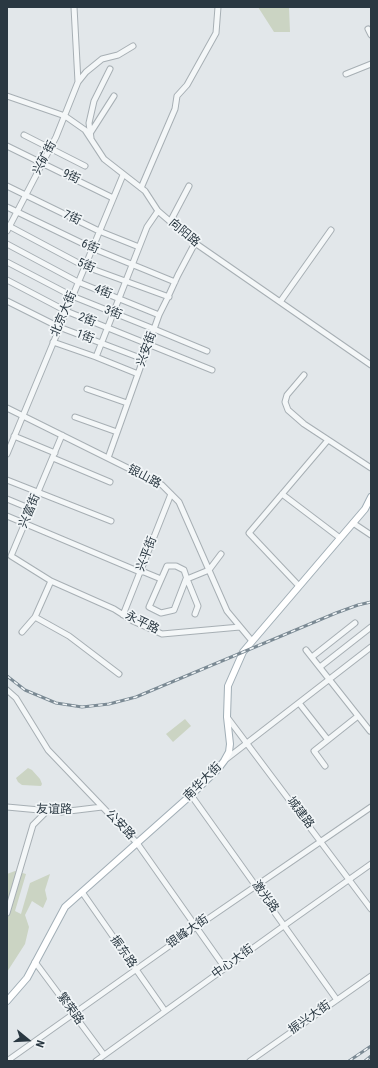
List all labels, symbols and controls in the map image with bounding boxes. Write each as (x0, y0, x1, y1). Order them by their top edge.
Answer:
street label: 兴矿街 (30, 139, 60, 177)
street label: 9街 (60, 167, 82, 187)
street label: 7街 (61, 208, 83, 228)
street label: 向阳路 (166, 216, 202, 250)
street label: 6街 (79, 237, 101, 257)
street label: 5街 (75, 256, 97, 276)
street label: 4街 (92, 282, 114, 302)
street label: 北京大街 (48, 289, 80, 339)
street label: 3街 (102, 303, 124, 323)
street label: 2街 (76, 310, 98, 330)
street label: 1街 (74, 327, 96, 347)
street label: 兴安街 (134, 330, 160, 368)
street label: 银山路 (125, 462, 163, 492)
street label: 兴富街 (16, 492, 44, 530)
street label: 兴平街 (134, 535, 160, 573)
street label: 永平路 (123, 609, 161, 637)
street label: 南华大街 (181, 760, 225, 804)
street label: 城建路 (283, 794, 317, 832)
street label: 友谊路 (36, 802, 72, 818)
street label: 公安路 (102, 807, 138, 843)
street label: 激光路 (249, 878, 281, 916)
street label: 银峰大街 (164, 912, 212, 952)
street label: 振东路 (107, 933, 139, 971)
street label: 中心大街 (209, 942, 257, 982)
street label: 繁荣路 (54, 990, 86, 1028)
street label: 振兴大街 (286, 998, 334, 1038)
north arrow (8, 1020, 48, 1060)
text: N (33, 1039, 47, 1049)

